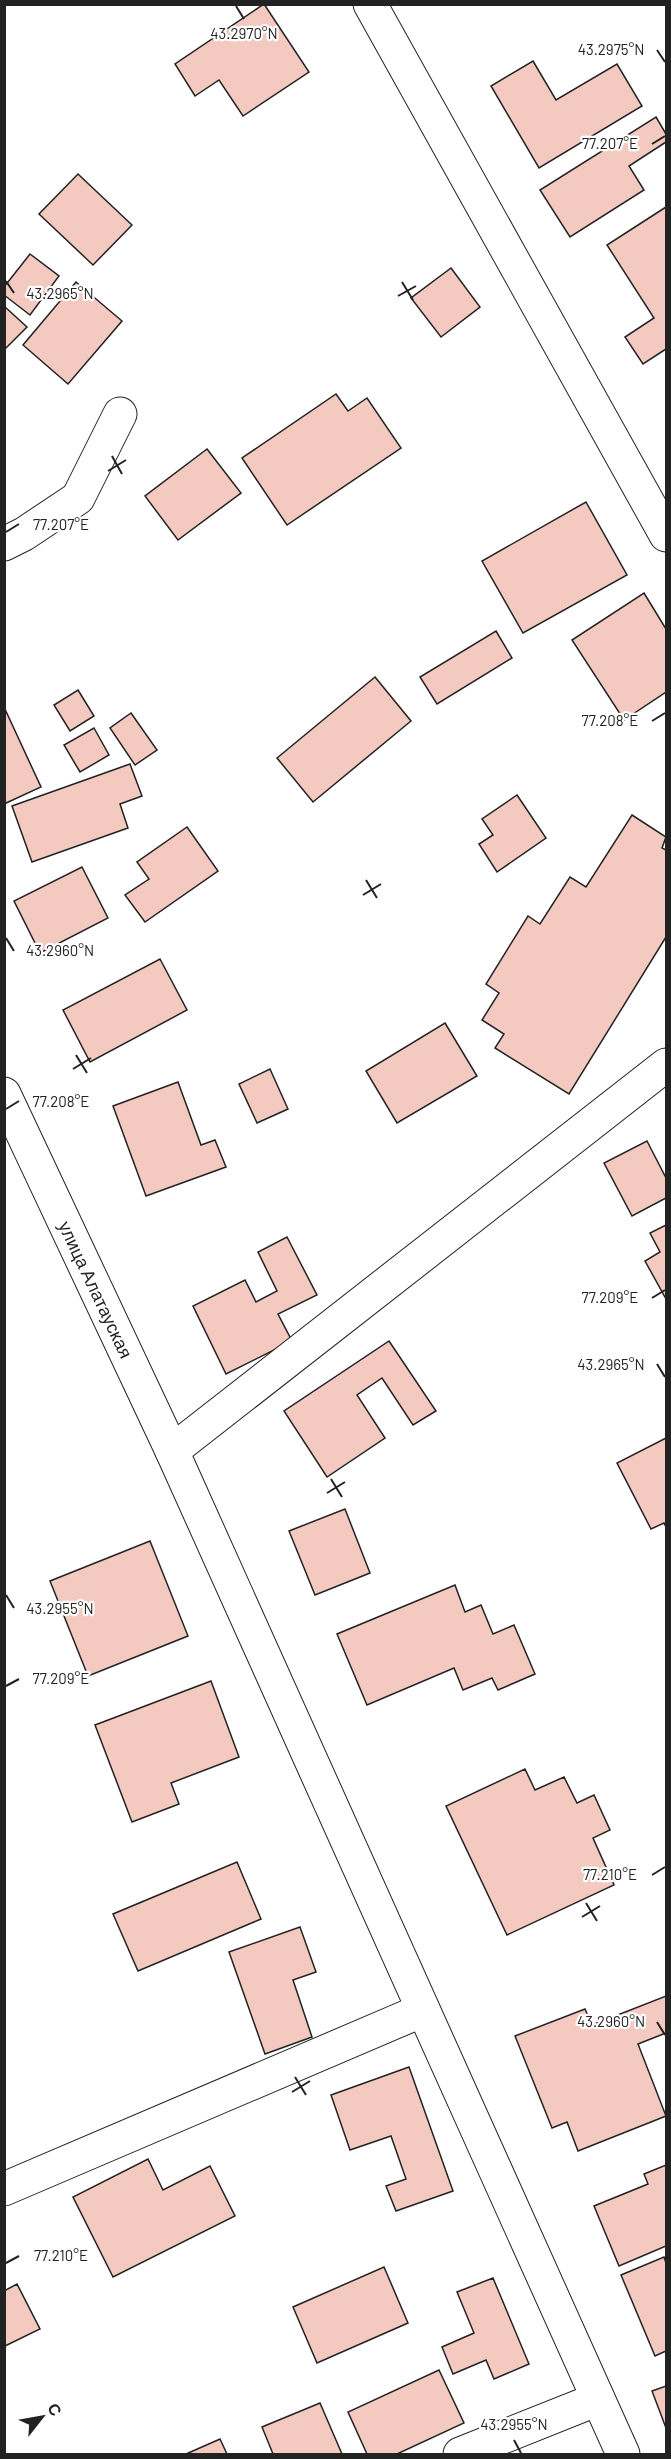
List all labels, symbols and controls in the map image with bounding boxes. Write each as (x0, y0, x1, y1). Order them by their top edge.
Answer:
text: 43.2970°N (210, 24, 278, 42)
text: 43.2975°N (578, 40, 644, 58)
text: 77.207°E (582, 134, 638, 152)
text: 43.2965°N (26, 284, 94, 302)
text: 77.207°E (33, 515, 89, 533)
text: 77.208°E (582, 711, 638, 729)
text: 43.2960°N (26, 941, 94, 959)
text: 77.208°E (33, 1092, 89, 1110)
street label: улица Алатауская (54, 1217, 138, 1362)
text: 77.209°E (582, 1288, 638, 1306)
text: 43.2965°N (577, 1355, 645, 1373)
text: 43.2955°N (26, 1599, 94, 1617)
text: 77.209°E (33, 1669, 89, 1687)
text: 77.210°E (583, 1865, 637, 1883)
text: 43.2960°N (577, 2012, 645, 2030)
text: 77.210°E (34, 2246, 88, 2264)
north arrow (12, 2387, 72, 2447)
text: С (44, 2399, 67, 2419)
text: 43.2955°N (480, 2415, 548, 2433)

